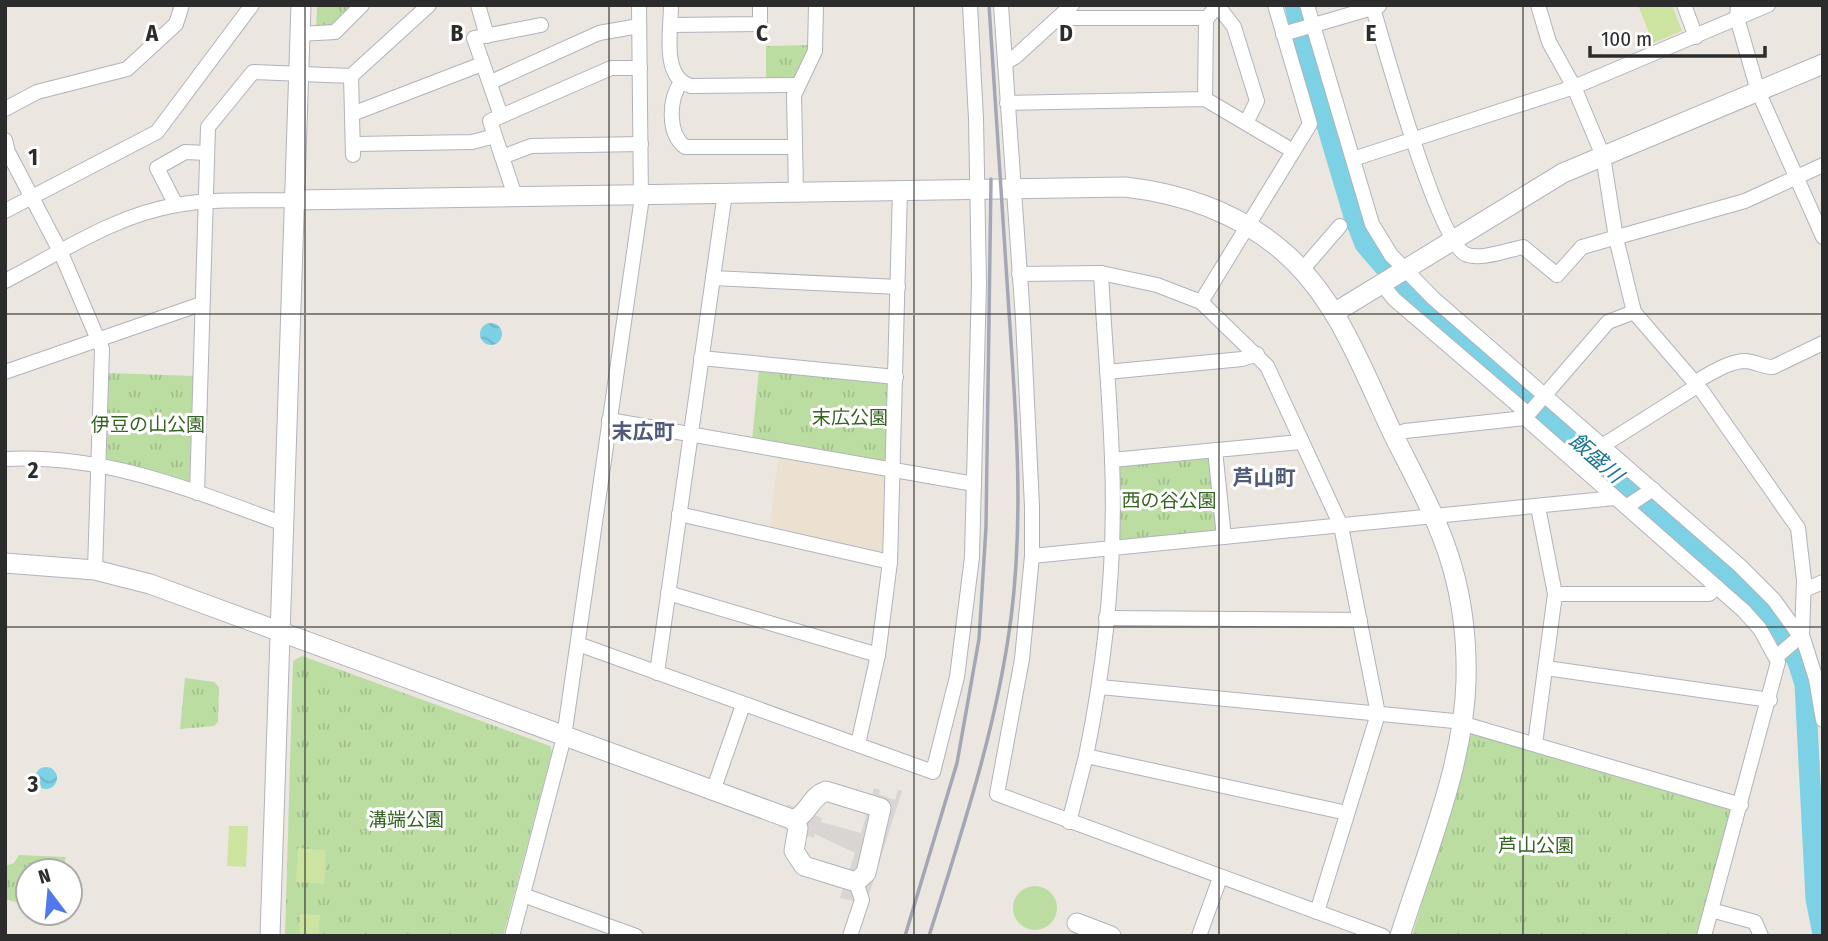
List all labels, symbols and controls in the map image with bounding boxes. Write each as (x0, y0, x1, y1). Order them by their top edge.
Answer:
scale bar (1590, 14, 1765, 58)
text: A (145, 19, 159, 47)
text: B (451, 19, 464, 47)
text: C (756, 19, 768, 47)
text: D (1059, 19, 1073, 47)
text: E (1366, 19, 1377, 47)
text: 100 m (1601, 26, 1652, 52)
text: 1 (28, 143, 38, 171)
park label: 末広公園 (812, 406, 888, 429)
park label: 伊豆の山公園 (91, 413, 205, 436)
district label: 末広町 (612, 419, 675, 445)
water label: 飯盛川 (1564, 428, 1630, 490)
text: 2 (27, 456, 39, 484)
district label: 芦山町 (1233, 465, 1296, 491)
park label: 西の谷公園 (1121, 489, 1217, 512)
text: 3 (27, 770, 39, 798)
park label: 溝端公園 (368, 808, 444, 831)
park label: 芦山公園 (1498, 834, 1574, 857)
north arrow (14, 857, 84, 927)
text: N (36, 864, 53, 889)

